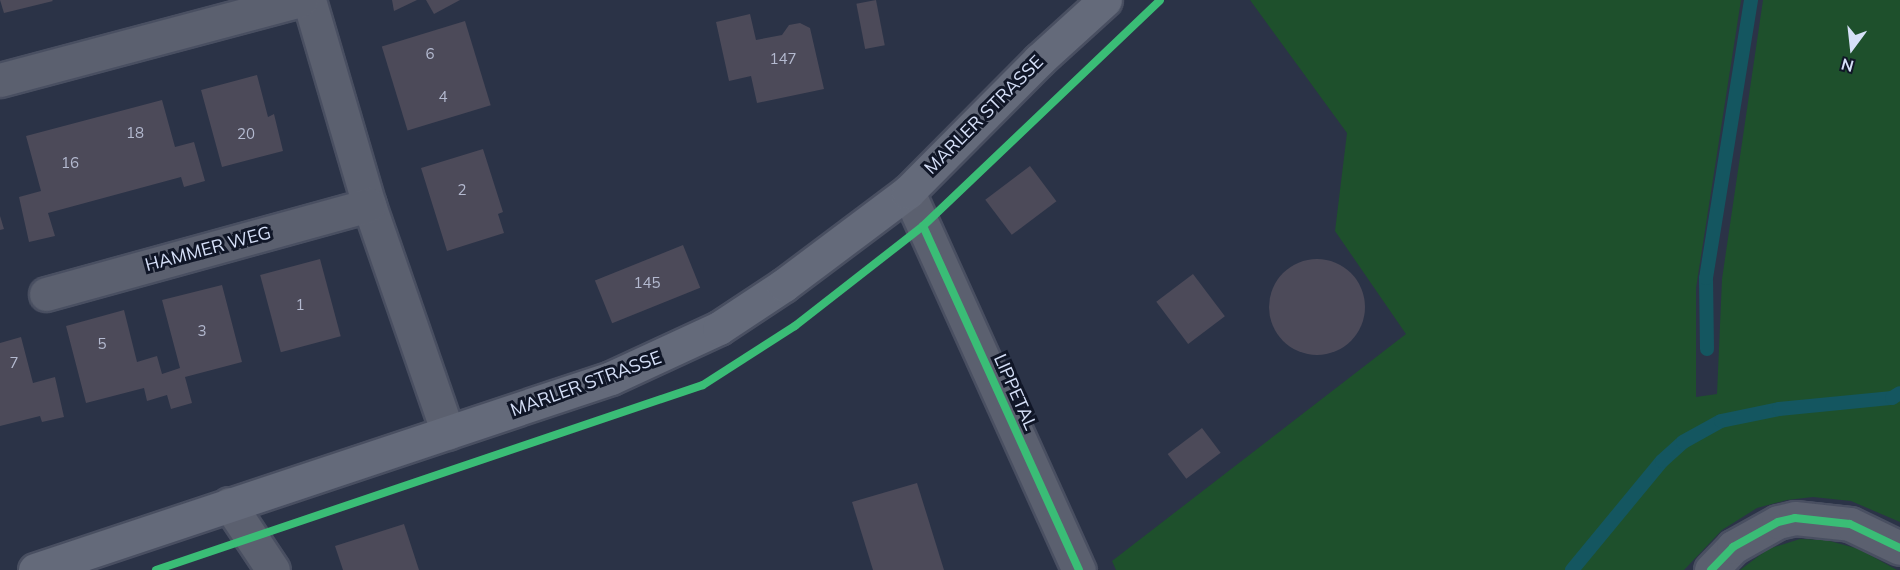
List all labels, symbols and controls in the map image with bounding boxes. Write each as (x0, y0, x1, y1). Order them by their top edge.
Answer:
north arrow (1822, 18, 1882, 78)
house number: 6 (426, 45, 434, 63)
house number: 147 (770, 50, 796, 68)
street label: MARLER STRASSE (920, 51, 1048, 179)
text: N (1839, 54, 1856, 77)
house number: 4 (439, 88, 447, 106)
house number: 18 (126, 124, 144, 142)
house number: 20 (237, 125, 255, 143)
house number: 16 (61, 154, 79, 172)
house number: 2 (458, 181, 466, 199)
street label: HAMMER WEG (143, 222, 273, 276)
house number: 145 (634, 274, 660, 292)
house number: 1 (296, 296, 304, 314)
house number: 3 (198, 322, 206, 340)
house number: 5 (98, 335, 106, 353)
street label: MARLER STRASSE (508, 347, 664, 421)
street label: LIPPETAL (989, 351, 1041, 433)
house number: 7 (10, 354, 18, 372)

